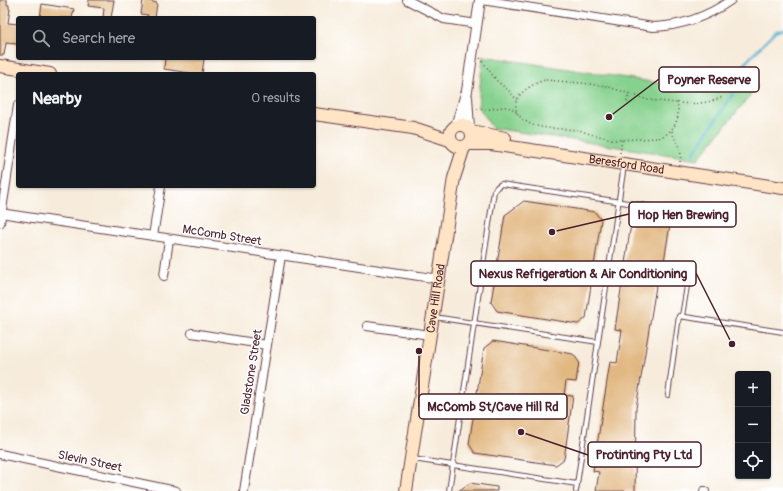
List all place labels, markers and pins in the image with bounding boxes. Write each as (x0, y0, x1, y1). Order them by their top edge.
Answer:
callout: Poyner Reserve (659, 67, 759, 92)
callout: Hop Hen Brewing (629, 202, 736, 227)
callout: Nexus Refrigeration & Air Conditioning (471, 261, 696, 286)
callout: McComb St/Cave Hill Rd (419, 394, 567, 419)
callout: Protinting Pty Ltd (588, 442, 701, 467)

